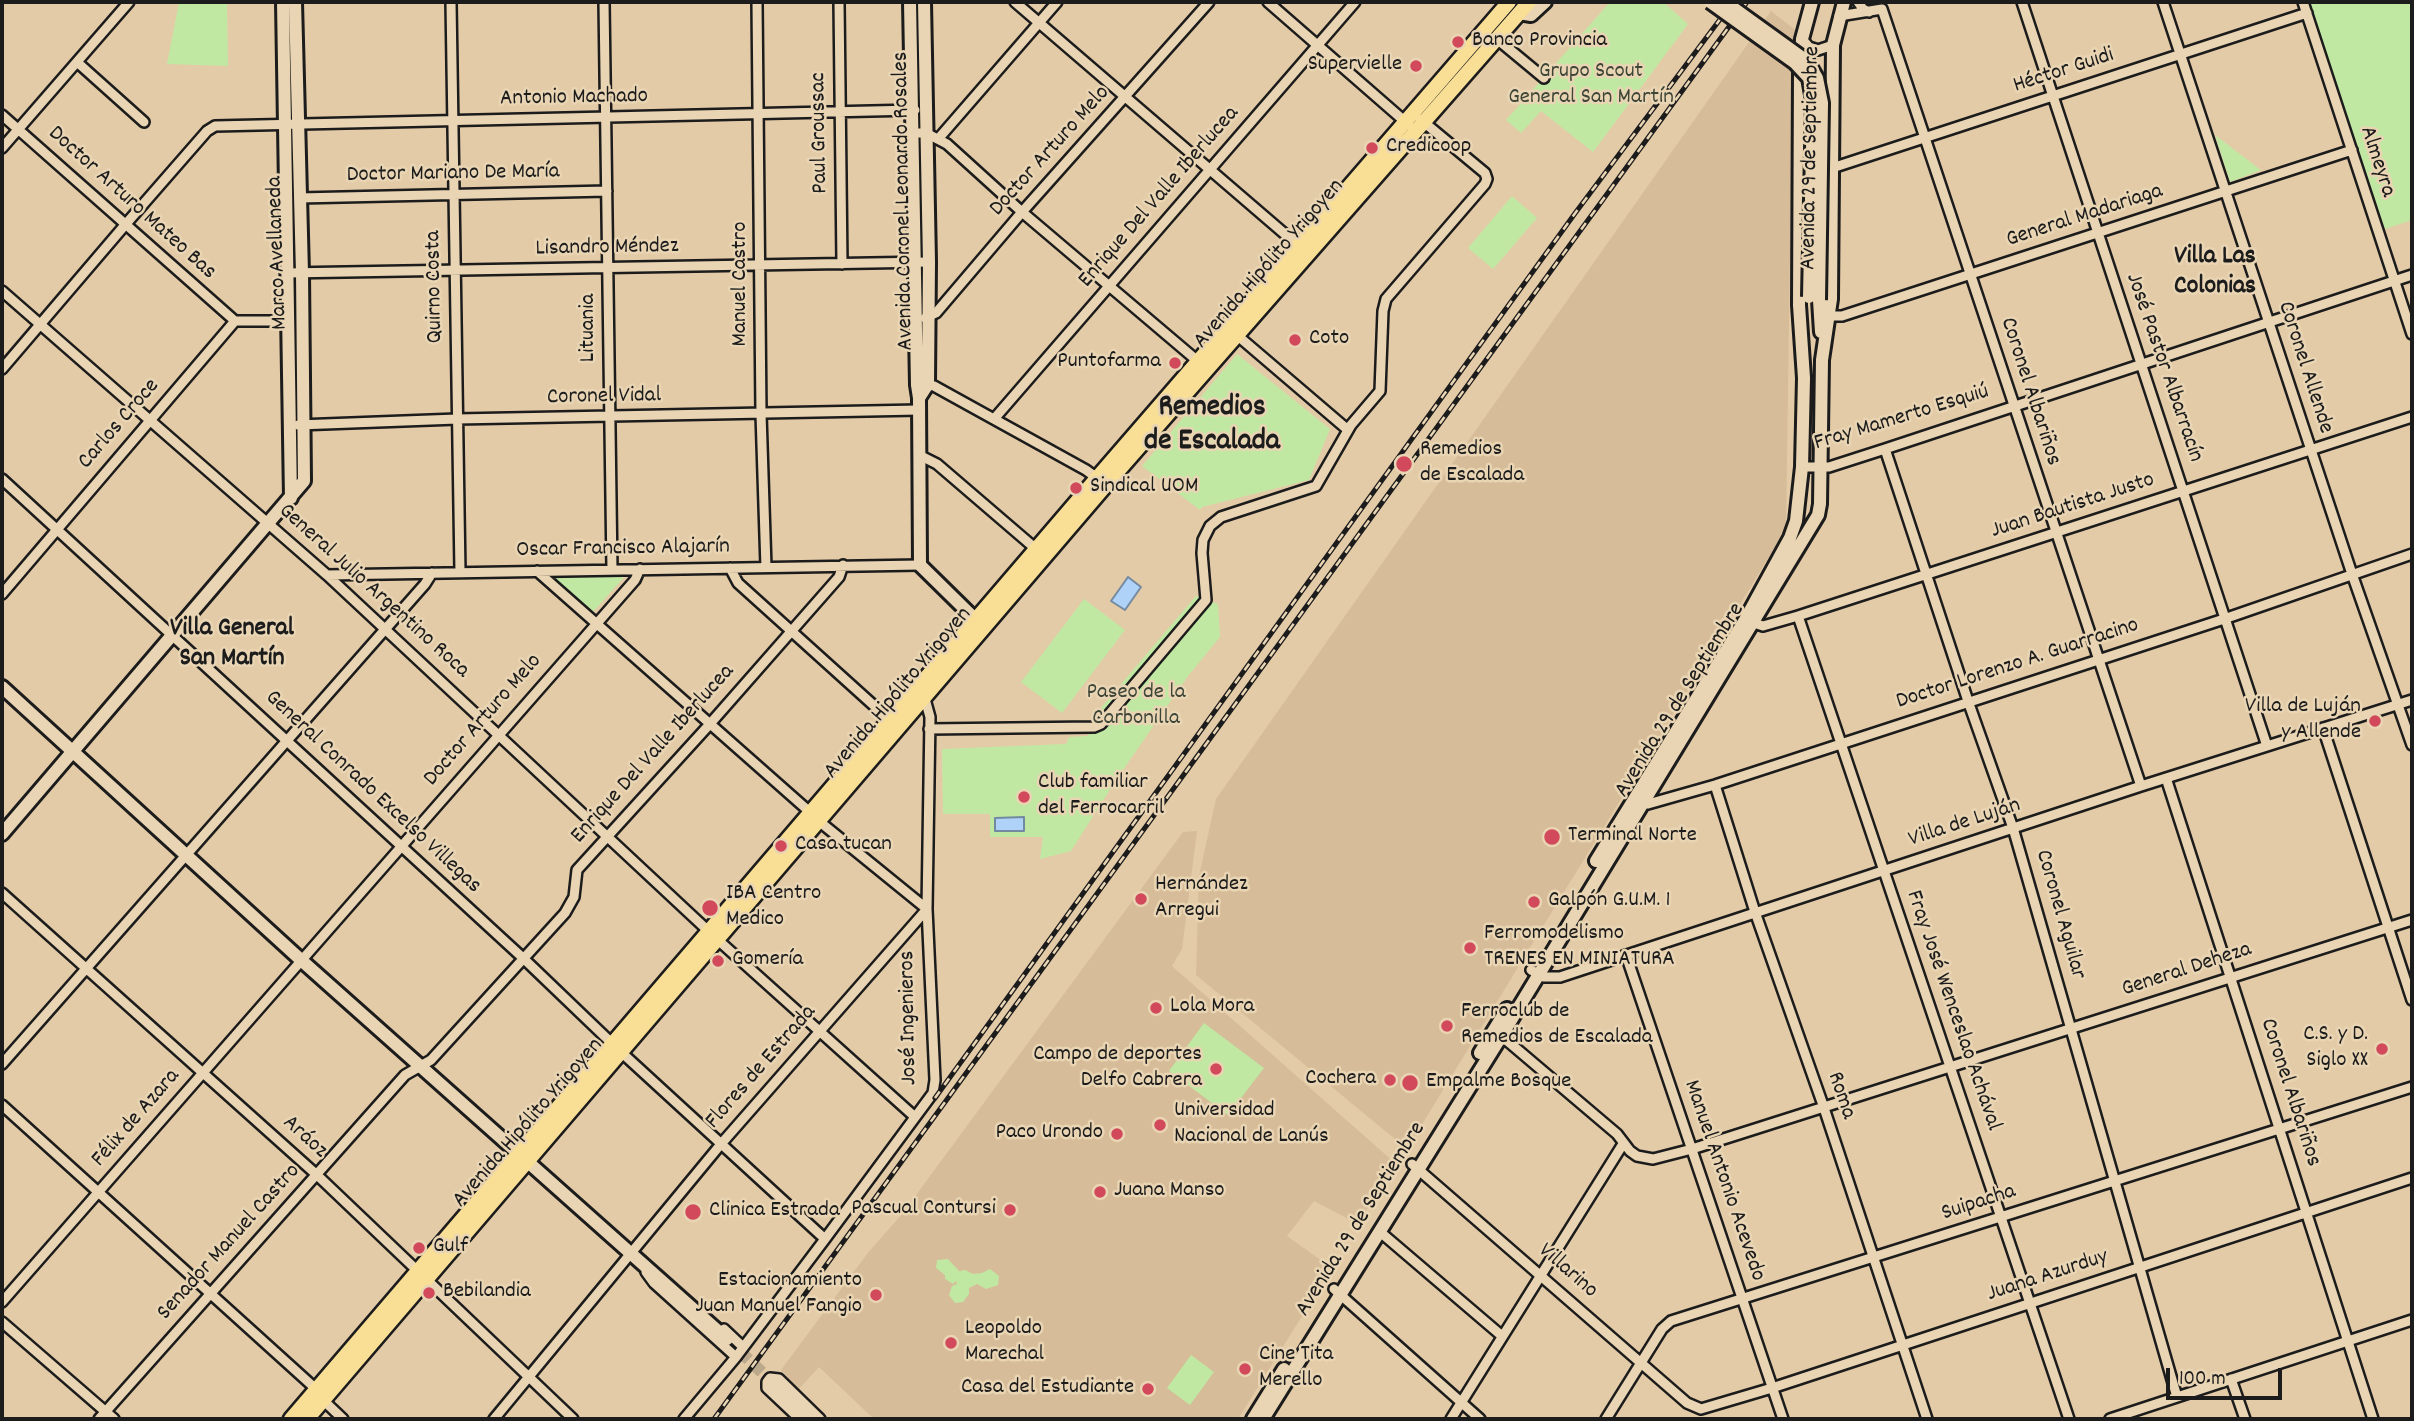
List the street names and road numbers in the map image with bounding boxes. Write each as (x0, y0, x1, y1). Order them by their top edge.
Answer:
street label: Héctor Guidi (2010, 43, 2118, 101)
street label: Avenida 29 de Septiembre (1796, 46, 1828, 270)
street label: Avenida Coronel Leonardo Rosales (889, 51, 921, 351)
street label: Paul Groussac (806, 72, 836, 194)
street label: Doctor Arturo Melo (985, 81, 1117, 223)
street label: Antonio Machado (500, 84, 648, 114)
street label: Enrique Del Valle Iberlucea (1074, 102, 1246, 294)
street label: Doctor Arturo Mateo Bas (41, 121, 221, 287)
street label: Almeyra (2352, 123, 2400, 201)
street label: Doctor Mariano De María (346, 159, 560, 191)
street label: Avenida Hipólito Yrigoyen (1189, 174, 1351, 356)
street label: Marco Avellaneda (263, 176, 295, 330)
street label: General Madariaga (2003, 179, 2167, 255)
street label: Manuel Castro (728, 222, 756, 346)
street label: Quirno Costa (421, 230, 451, 344)
street label: Lisandro Méndez (535, 234, 679, 264)
street label: José Pastor Albarracín (2118, 270, 2208, 466)
street label: Lituania (576, 294, 604, 362)
street label: Coronel Allende (2270, 299, 2338, 437)
street label: Coronel Albariños (1992, 315, 2066, 469)
street label: Carlos Croce (73, 374, 167, 476)
street label: Fray Mamerto Esquiú (1811, 379, 1993, 459)
street label: Coronel Vidal (547, 383, 661, 413)
street label: Juan Bautista Justo (1988, 468, 2158, 546)
street label: General Julio Argentino Roca (272, 499, 474, 685)
street label: Oscar Francisco Alajarín (516, 534, 730, 566)
street label: Avenida 29 de Septiembre (1610, 599, 1752, 803)
street label: Avenida Hipólito Yrigoyen (819, 602, 979, 786)
street label: Doctor Lorenzo A. Guarracino (1893, 613, 2143, 717)
street label: Doctor Arturo Melo (419, 649, 549, 793)
street label: Enrique Del Valle Iberlucea (566, 660, 742, 850)
street label: General Conrado Excelso Villegas (258, 685, 486, 901)
street label: Villa de Luján (1906, 793, 2024, 855)
street label: Coronel Aguilar (2027, 847, 2091, 983)
street label: Fray José Wenceslao Achával (1898, 887, 2006, 1135)
street label: General Deheza (2119, 937, 2255, 1005)
street label: José Ingenieros (895, 950, 925, 1086)
street label: Flores de Estrada (701, 1000, 823, 1136)
street label: Coronel Albariños (2252, 1016, 2326, 1170)
street label: Avenida Hipólito Yrigoyen (448, 1033, 610, 1215)
street label: Félix de Azara (87, 1064, 187, 1174)
street label: Roma (1819, 1069, 1861, 1123)
street label: Manuel Antonio Acevedo (1676, 1077, 1770, 1285)
street label: Aráoz (276, 1111, 332, 1165)
street label: Avenida 29 de Septiembre (1291, 1118, 1433, 1322)
street label: Senador Manuel Castro (152, 1159, 308, 1327)
street label: Suipacha (1938, 1179, 2020, 1229)
street label: Villarino (1531, 1238, 1603, 1306)
street label: Juana Azurduy (1984, 1244, 2112, 1310)

